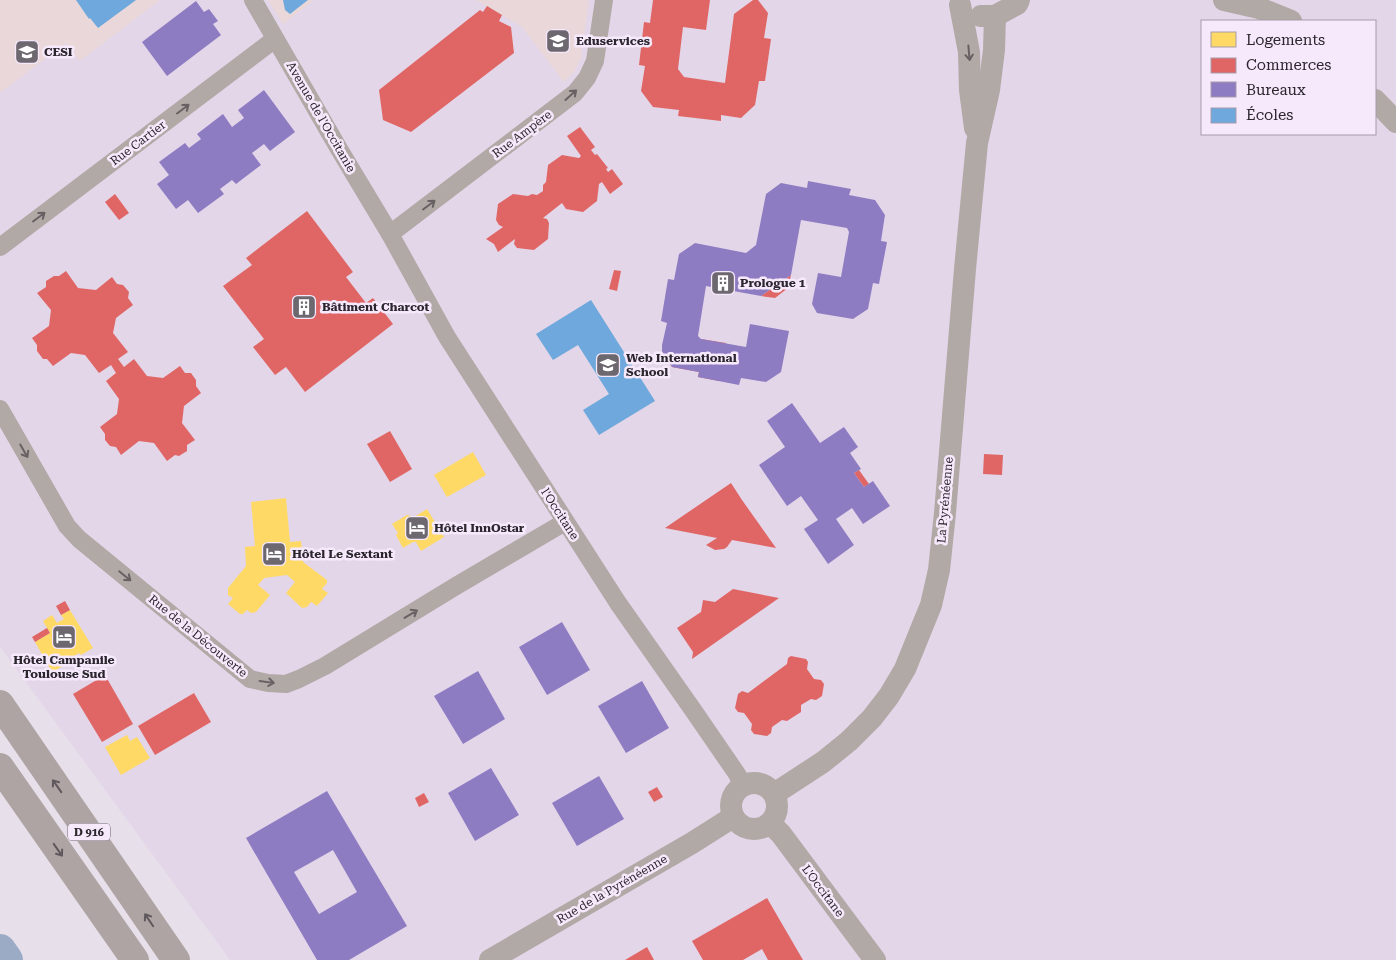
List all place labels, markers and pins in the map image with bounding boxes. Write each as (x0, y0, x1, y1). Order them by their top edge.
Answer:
school or university icon: Eduservices (545, 28, 571, 54)
place label: Eduservices (576, 34, 650, 48)
school or university icon: CESI (14, 39, 40, 65)
place label: CESI (44, 45, 73, 59)
building icon: Prologue 1 (710, 270, 736, 296)
place label: Prologue 1 (740, 276, 806, 290)
building icon: Bâtiment Charcot (291, 294, 317, 320)
place label: Bâtiment Charcot (322, 300, 430, 314)
place label: Web International School (626, 351, 737, 379)
school or university icon: Web International School (595, 352, 621, 378)
hotel icon: Hôtel InnOstar (404, 515, 430, 541)
place label: Hôtel InnOstar (434, 521, 525, 535)
hotel icon: Hôtel Le Sextant (261, 541, 287, 567)
place label: Hôtel Le Sextant (292, 547, 393, 561)
hotel icon: Hôtel Campanile Toulouse Sud (51, 624, 77, 650)
place label: Hôtel Campanile Toulouse Sud (13, 653, 115, 681)

